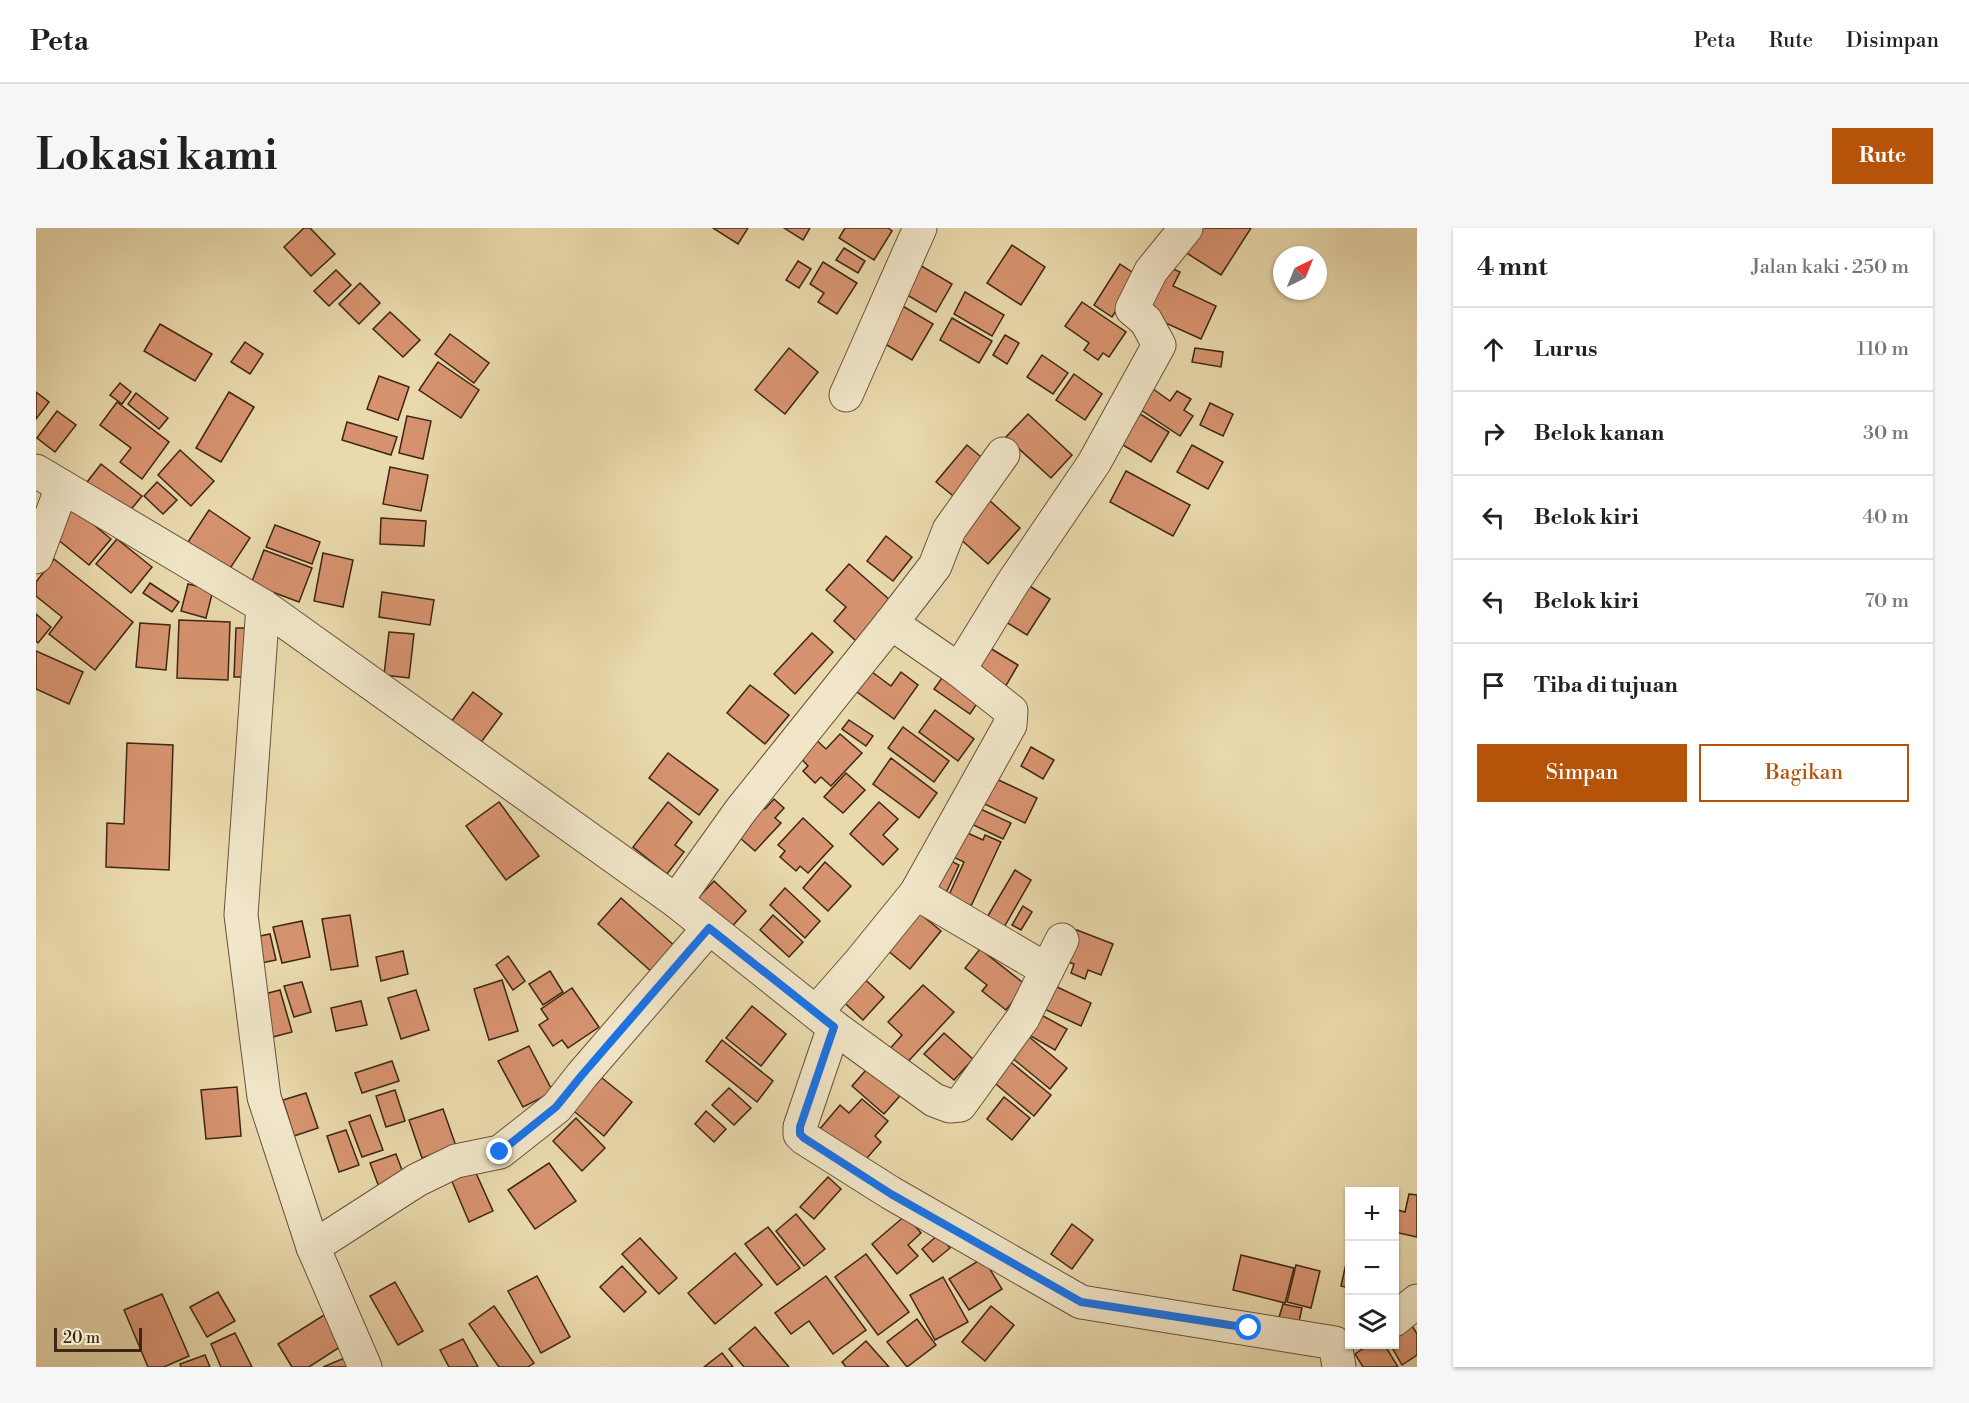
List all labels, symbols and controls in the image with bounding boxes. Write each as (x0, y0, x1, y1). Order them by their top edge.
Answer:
text: Peta (30, 24, 89, 59)
text: Peta (1694, 28, 1736, 54)
text: Rute (1769, 28, 1813, 54)
text: Disimpan (1846, 28, 1939, 54)
button: Rute (1832, 128, 1933, 184)
text: Lokasi kami (36, 130, 277, 183)
north arrow (1273, 246, 1327, 300)
text: 4 mnt (1477, 251, 1547, 283)
text: Jalan kaki · 250 m (1751, 255, 1909, 280)
icon: ahead (1477, 333, 1510, 366)
text: Lurus (1534, 336, 1597, 363)
text: 110 m (1857, 337, 1909, 362)
icon: right (1477, 417, 1510, 450)
text: Belok kanan (1534, 420, 1664, 447)
text: 30 m (1863, 421, 1909, 446)
icon: left (1477, 501, 1510, 534)
text: Belok kiri (1534, 504, 1639, 531)
text: 40 m (1862, 505, 1909, 530)
icon: left (1477, 585, 1510, 618)
text: Belok kiri (1534, 588, 1639, 615)
text: 70 m (1865, 589, 1909, 614)
icon: arrive (1477, 669, 1510, 702)
text: Tiba di tujuan (1534, 672, 1678, 699)
button: Simpan (1477, 744, 1687, 802)
button: Bagikan (1699, 744, 1909, 802)
route end (486, 1138, 512, 1164)
map controls (1345, 1187, 1399, 1349)
button: + (1345, 1187, 1399, 1241)
button: − (1345, 1241, 1399, 1295)
button: layers (1345, 1295, 1399, 1349)
route start (1235, 1314, 1261, 1340)
scale bar (54, 1325, 142, 1352)
text: 20 m (63, 1328, 100, 1348)

